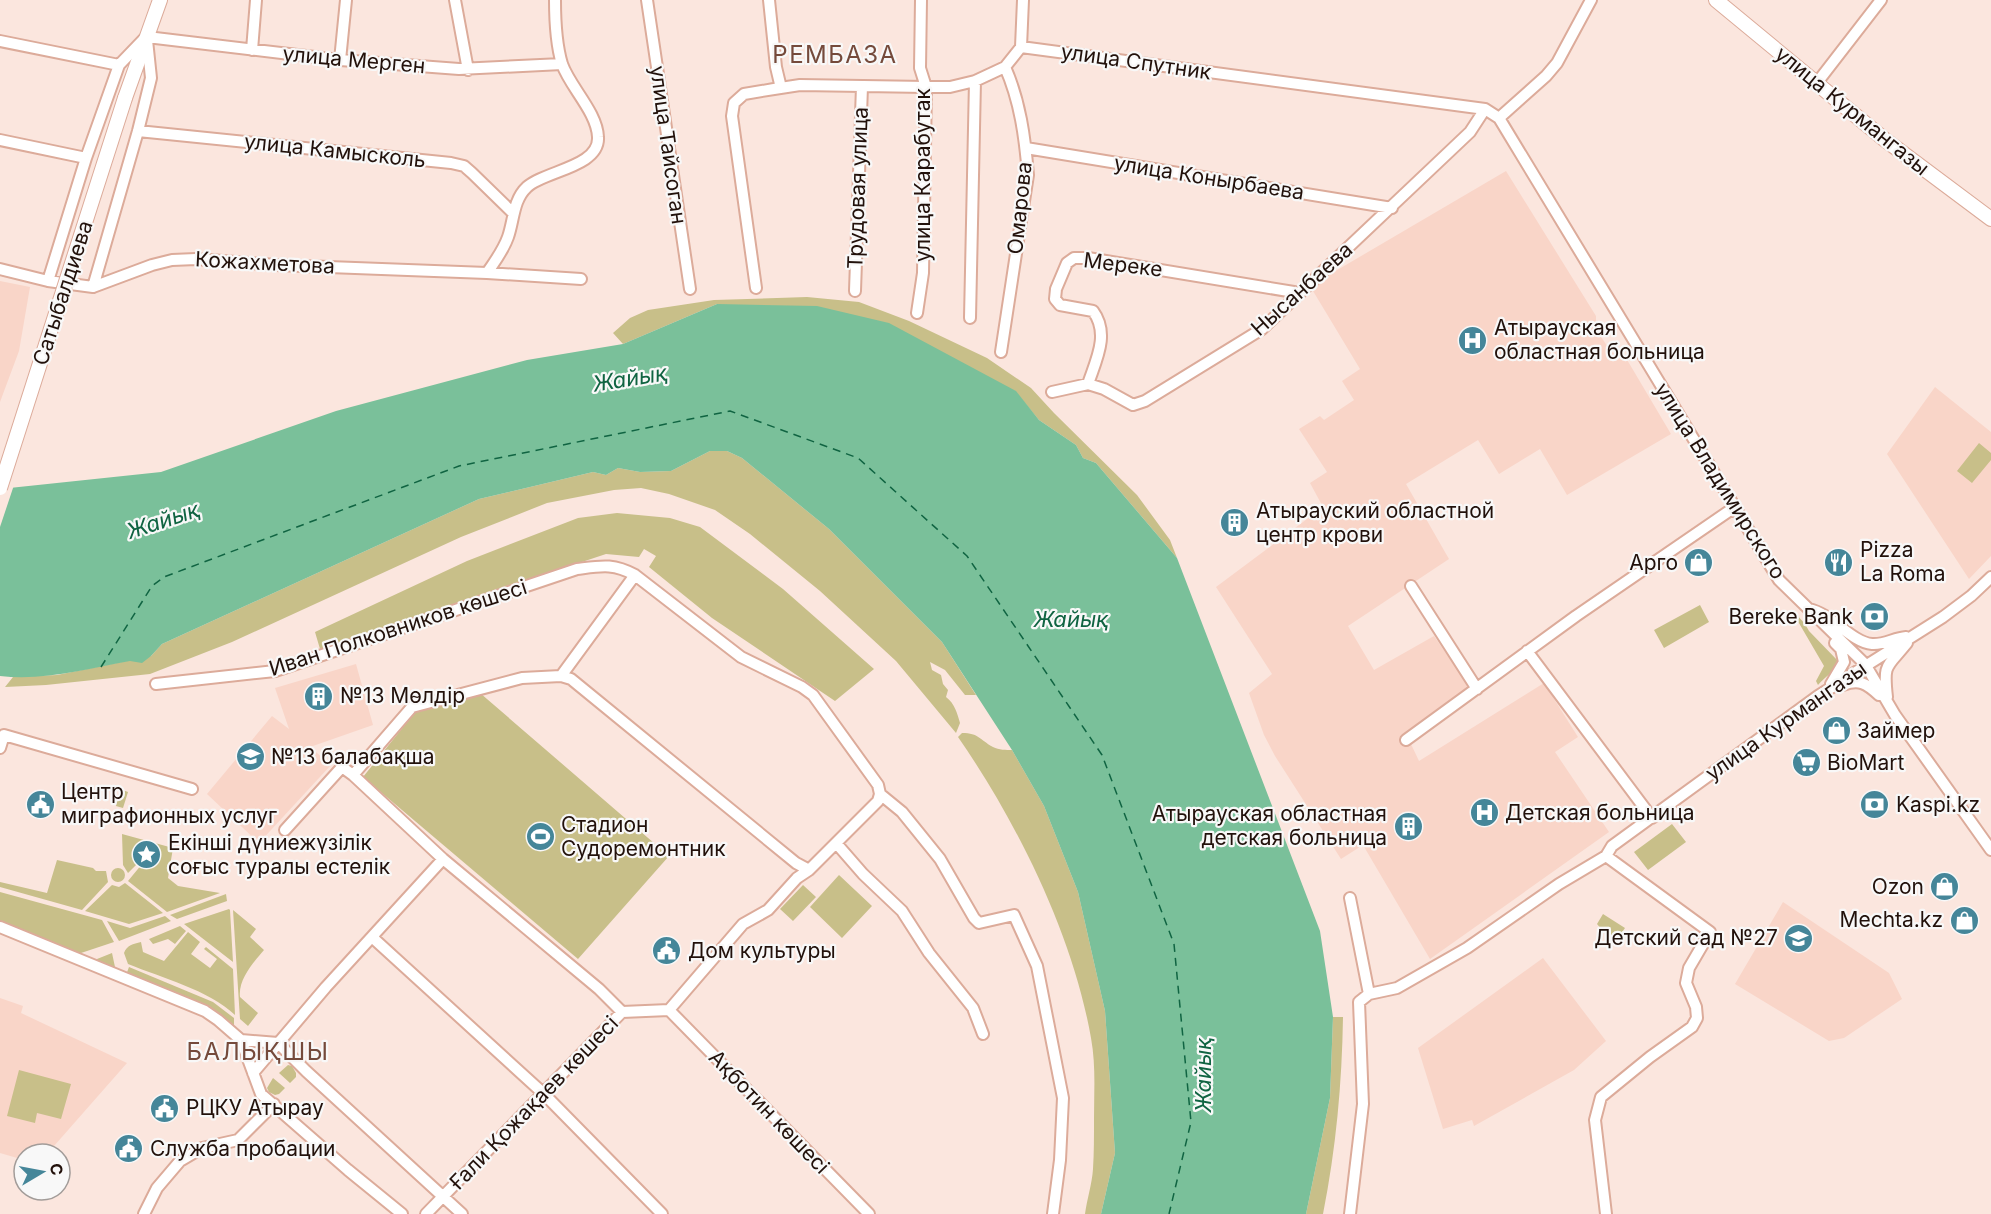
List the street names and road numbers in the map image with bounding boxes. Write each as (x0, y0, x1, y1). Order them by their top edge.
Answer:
street label: улица Спутник (1059, 39, 1213, 85)
street label: улица Мерген (282, 41, 426, 78)
street label: улица Курмангазы (1770, 41, 1934, 180)
street label: улица Тайсоган (645, 64, 692, 226)
street label: улица Карабутак (910, 87, 935, 262)
street label: Трудовая улица (842, 106, 873, 270)
street label: улица Камысколь (243, 129, 427, 172)
street label: улица Конырбаева (1112, 150, 1306, 205)
street label: Омарова (1002, 160, 1037, 256)
street label: Сатыбалдиева (27, 217, 98, 368)
street label: Нысанбаева (1246, 237, 1357, 341)
street label: Кожахметова (195, 246, 335, 279)
street label: Мереке (1082, 247, 1164, 282)
street label: улица Владимирского (1650, 378, 1791, 584)
street label: Иван Полковников көшесі (266, 574, 530, 681)
street label: улица Курмангазы (1700, 656, 1871, 786)
street label: Ғали Қожақаев көшесі (444, 1011, 623, 1195)
street label: Ақботин көшесі (704, 1045, 835, 1179)

